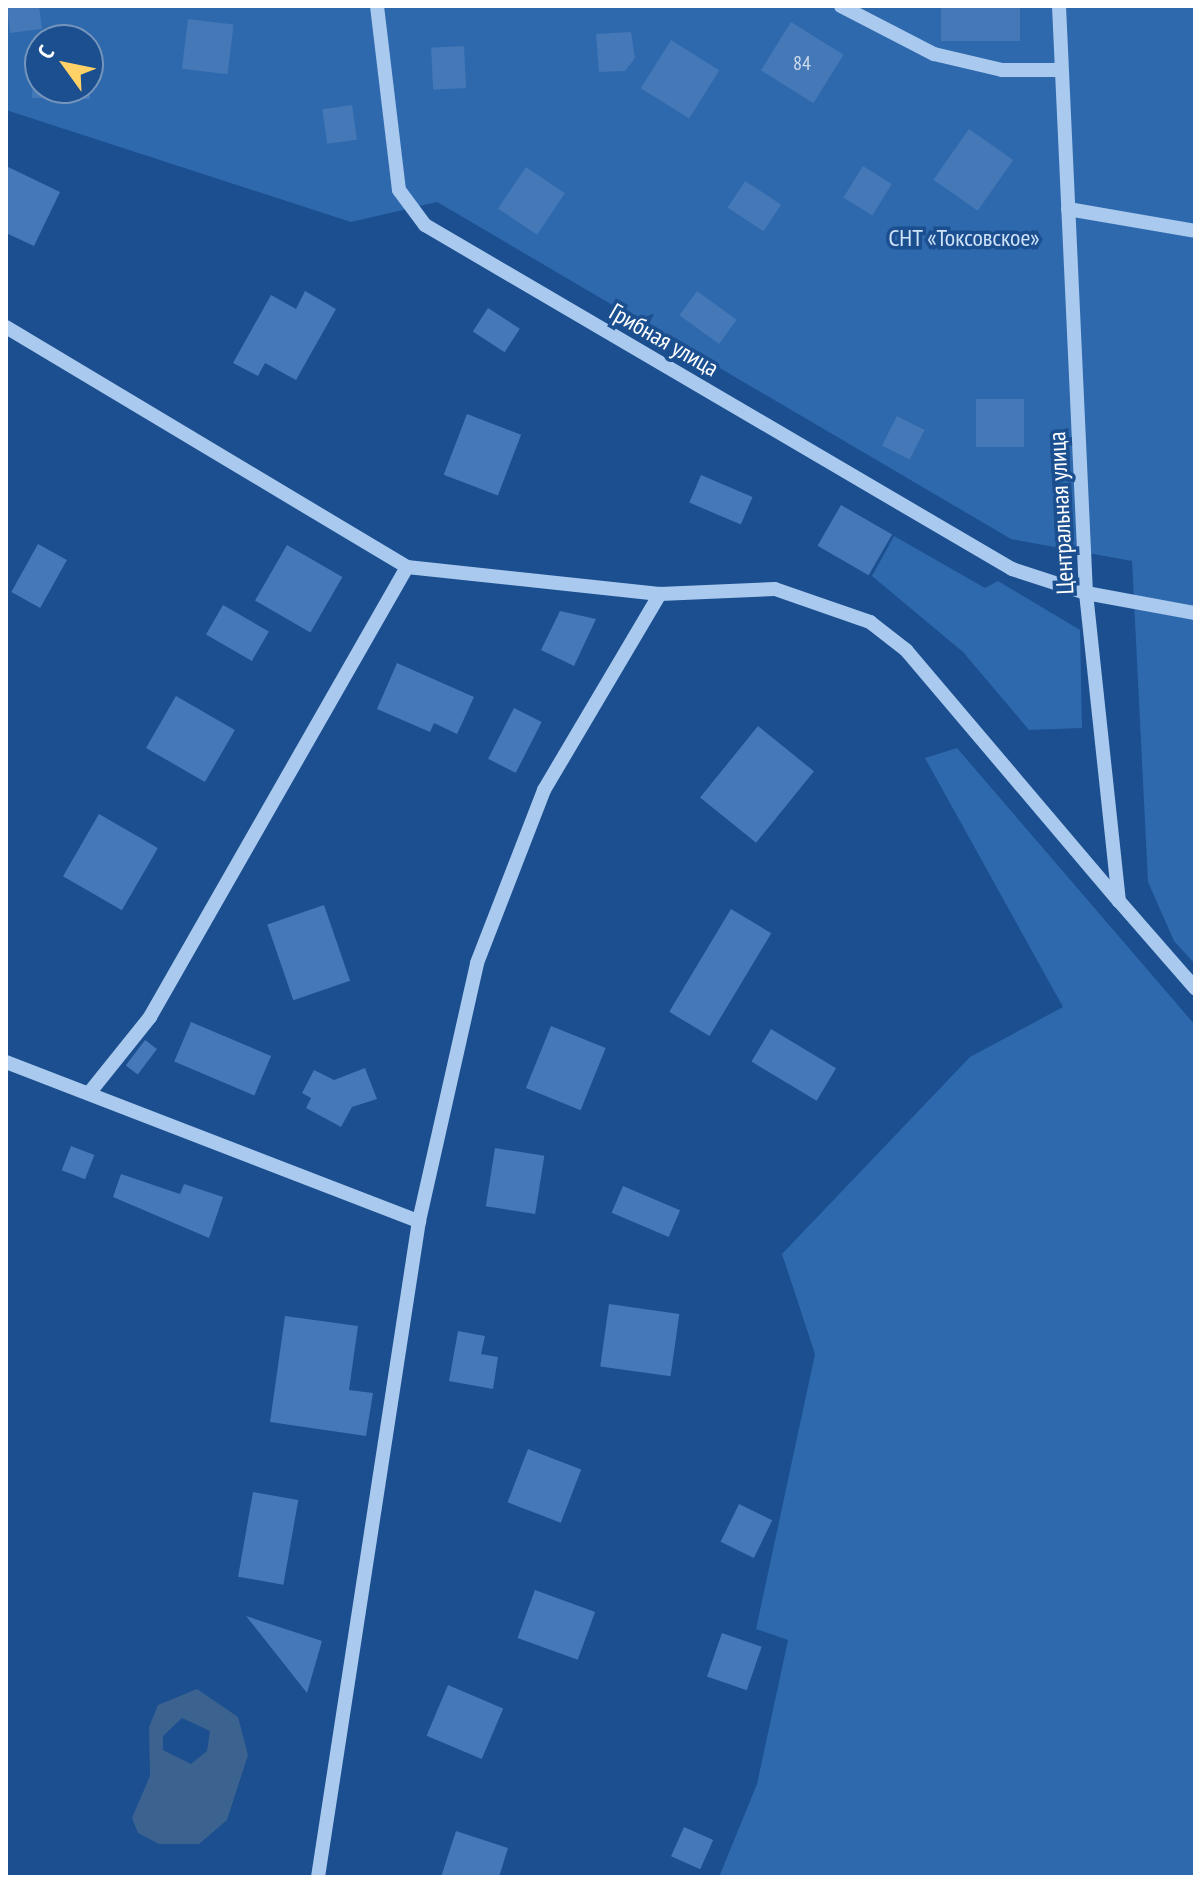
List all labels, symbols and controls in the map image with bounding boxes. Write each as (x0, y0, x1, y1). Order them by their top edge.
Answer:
north arrow (24, 24, 104, 104)
text: С (31, 40, 60, 64)
house number: 84 (793, 51, 811, 75)
park label: СНТ «Токсовское» (888, 224, 1040, 252)
street label: Грибная улица (604, 297, 724, 383)
street label: Центральная улица (1042, 431, 1080, 595)

